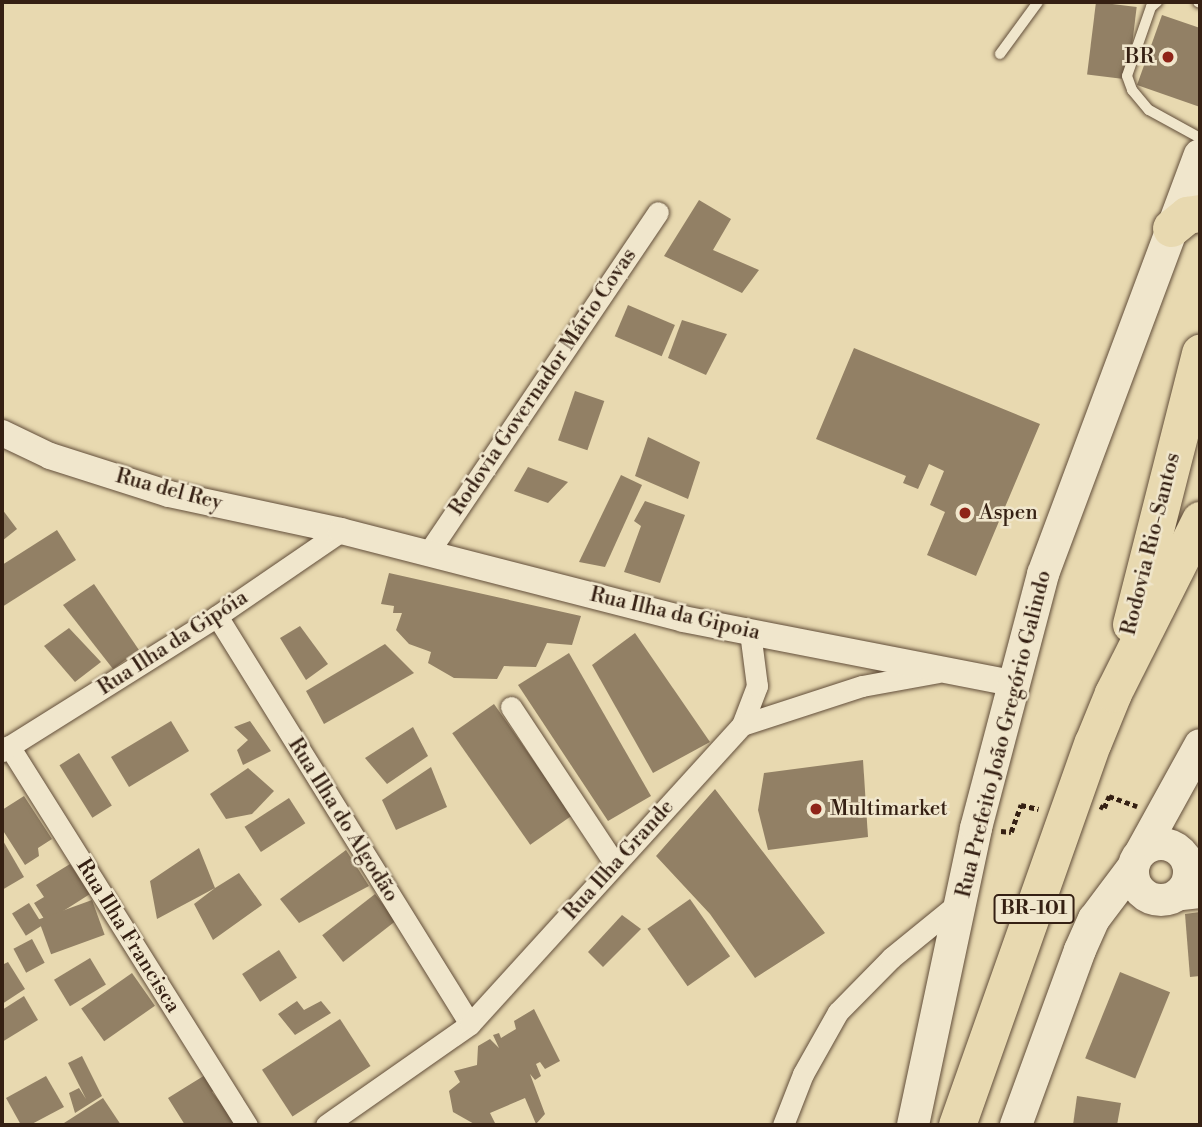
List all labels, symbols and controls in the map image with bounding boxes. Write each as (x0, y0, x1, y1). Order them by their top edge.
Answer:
place label: BR (1125, 44, 1154, 70)
marker: BR (1160, 49, 1176, 65)
street label: Rodovia Governador Mário Covas (444, 244, 642, 520)
street label: Rodovia Rio-Santos (1116, 450, 1186, 638)
street label: Rua del Rey (113, 464, 225, 516)
place label: Aspen (979, 500, 1038, 526)
marker: Aspen (957, 505, 973, 521)
street label: Rua Prefeito João Gregório Galindo (951, 568, 1057, 900)
street label: Rua Ilha da Gipoia (587, 582, 763, 646)
street label: Rua Ilha da Gipóia (93, 585, 253, 701)
street label: Rua Ilha do Algodão (282, 733, 404, 907)
street label: Rua Ilha Grande (558, 795, 680, 925)
place label: Multimarket (830, 796, 948, 822)
marker: Multimarket (808, 801, 824, 817)
street label: Rua Ilha Francisca (70, 854, 186, 1018)
road number: BR-101 (992, 894, 1076, 925)

